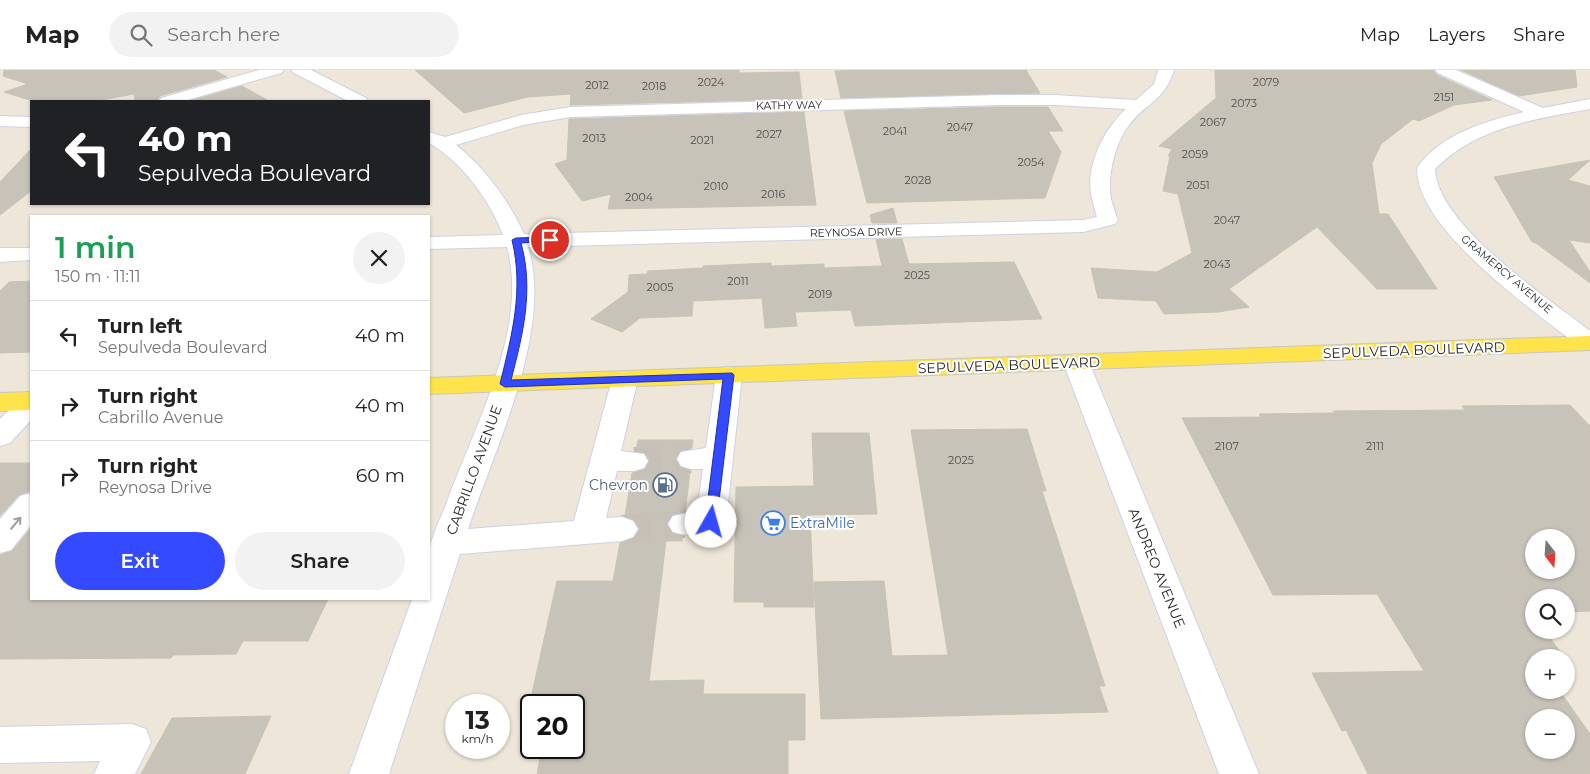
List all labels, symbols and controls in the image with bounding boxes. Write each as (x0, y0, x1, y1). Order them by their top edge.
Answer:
search box (109, 12, 459, 57)
text: Map (25, 20, 79, 49)
icon: search (127, 21, 155, 49)
text: Search here (167, 23, 280, 46)
text: Map (1360, 24, 1400, 46)
text: Layers (1428, 24, 1485, 46)
text: Share (1513, 24, 1565, 46)
house number: 2024 (698, 75, 725, 89)
house number: 2079 (1253, 75, 1280, 89)
house number: 2012 (585, 78, 609, 92)
house number: 2018 (642, 79, 666, 93)
house number: 2151 (1434, 90, 1454, 104)
house number: 2073 (1231, 96, 1257, 110)
street label: KATHY WAY (756, 97, 822, 113)
house number: 2067 (1200, 115, 1226, 129)
text: 40 m (138, 117, 233, 160)
icon: left (55, 120, 120, 185)
house number: 2047 (947, 120, 973, 134)
house number: 2041 (883, 124, 907, 138)
house number: 2027 (756, 127, 782, 141)
house number: 2013 (582, 131, 606, 145)
house number: 2021 (690, 133, 714, 147)
house number: 2059 (1182, 147, 1209, 161)
house number: 2054 (1017, 155, 1045, 169)
text: Sepulveda Boulevard (138, 160, 371, 187)
house number: 2028 (905, 173, 931, 187)
house number: 2051 (1186, 178, 1210, 192)
house number: 2010 (704, 179, 728, 193)
house number: 2016 (761, 187, 785, 201)
house number: 2004 (625, 190, 654, 204)
house number: 2047 (1214, 213, 1240, 227)
pin (529, 219, 571, 261)
street label: REYNOSA DRIVE (809, 224, 903, 240)
icon: arrive (536, 226, 564, 254)
text: 1 min (55, 229, 136, 266)
button: close (353, 232, 405, 284)
street label: GRAMERCY AVENUE (1458, 232, 1556, 316)
house number: 2043 (1204, 257, 1230, 271)
text: 150 m · 11:11 (55, 267, 141, 286)
house number: 2025 (904, 268, 930, 282)
house number: 2011 (727, 274, 749, 288)
house number: 2005 (646, 280, 674, 294)
house number: 2019 (808, 287, 832, 301)
text: Turn left (98, 315, 183, 338)
icon: left (55, 322, 83, 350)
text: 40 m (355, 324, 405, 347)
text: Sepulveda Boulevard (98, 338, 268, 357)
street label: SEPULVEDA BOULEVARD (1323, 338, 1505, 362)
street label: SEPULVEDA BOULEVARD (918, 353, 1100, 377)
text: Turn right (98, 385, 198, 408)
icon: right (55, 392, 83, 420)
text: 40 m (355, 394, 405, 417)
street label: CABRILLO AVENUE (442, 403, 506, 537)
text: Cabrillo Avenue (98, 408, 223, 427)
house number: 2107 (1215, 439, 1239, 453)
house number: 2111 (1366, 439, 1384, 453)
house number: 2025 (948, 453, 974, 467)
text: Turn right (98, 455, 198, 478)
icon: right (55, 462, 83, 490)
text: 60 m (356, 464, 405, 487)
fuel station icon: Chevron (652, 472, 678, 498)
place label: Chevron (589, 476, 648, 494)
text: Reynosa Drive (98, 478, 212, 497)
position arrow (684, 495, 736, 547)
street label: ANDREO AVENUE (1125, 505, 1189, 631)
supermarket icon: ExtraMile (760, 510, 786, 536)
place label: ExtraMile (790, 514, 855, 532)
one-way arrow (10, 516, 21, 529)
north arrow (1525, 529, 1575, 579)
map controls (1525, 529, 1575, 759)
button: Exit (55, 532, 225, 590)
button: Share (235, 532, 405, 590)
button: search (1525, 589, 1575, 639)
button: + (1525, 649, 1575, 699)
speed limit sign: 20 (520, 694, 585, 759)
text: 13 (465, 705, 490, 735)
button: − (1525, 709, 1575, 759)
text: km/h (461, 731, 494, 746)

